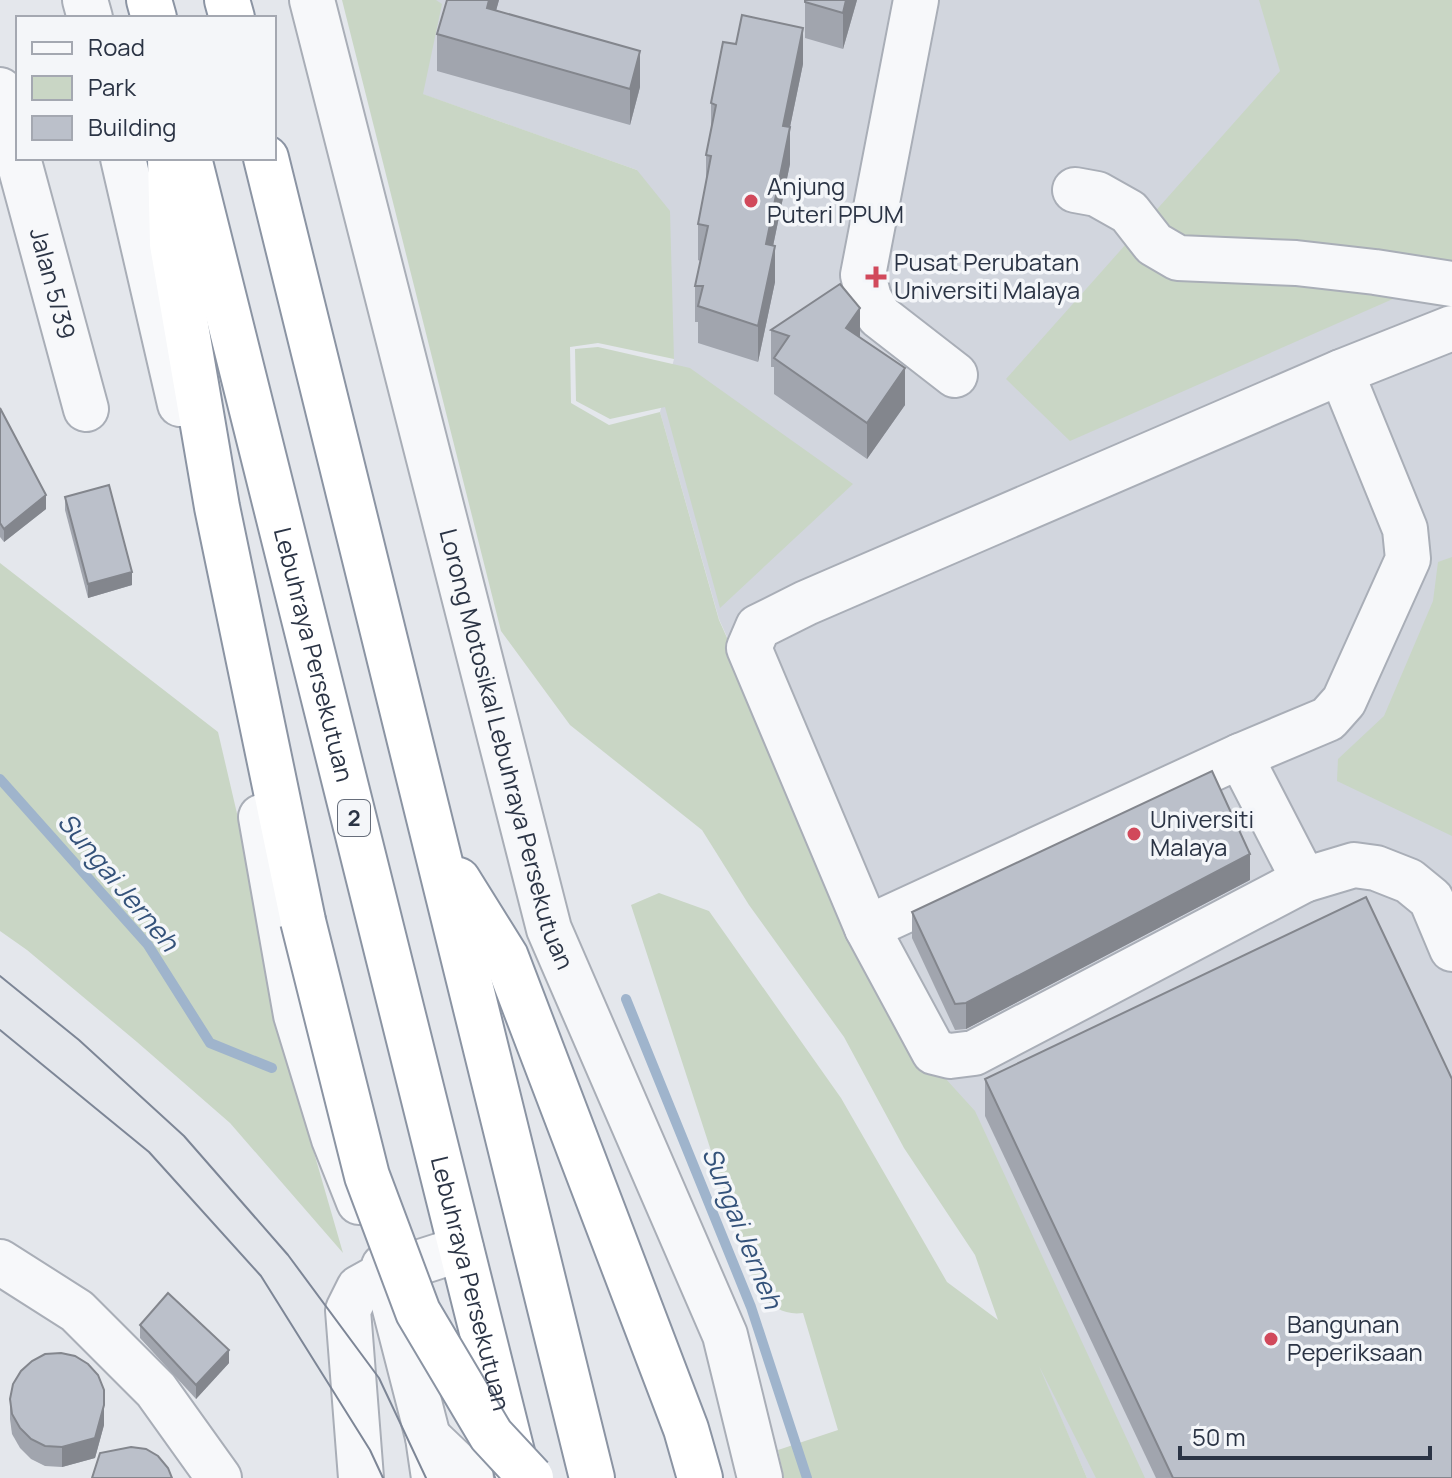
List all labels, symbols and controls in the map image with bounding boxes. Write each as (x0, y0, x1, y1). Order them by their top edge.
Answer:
legend (16, 16, 276, 160)
text: Road (88, 30, 145, 63)
text: Park (88, 70, 137, 103)
text: Building (88, 110, 176, 143)
place label: Anjung Puteri PPUM (767, 169, 904, 230)
marker: Anjung Puteri PPUM (742, 192, 760, 210)
street label: Jalan 5/39 (23, 224, 84, 342)
place label: Pusat Perubatan Universiti Malaya (894, 245, 1080, 306)
marker: Pusat Perubatan Universiti Malaya (865, 266, 887, 288)
street label: Lebuhraya Persekutuan (267, 524, 362, 785)
street label: Lorong Motosikal Lebuhraya Persekutuan (433, 525, 583, 974)
road number: 2 (338, 800, 370, 836)
place label: Universiti Malaya (1150, 802, 1254, 863)
water label: Sungai Jerneh (50, 804, 188, 959)
marker: Universiti Malaya (1125, 825, 1143, 843)
water label: Sungai Jerneh (694, 1142, 792, 1315)
street label: Lebuhraya Persekutuan (424, 1152, 519, 1414)
place label: Bangunan Peperiksaan (1287, 1307, 1423, 1368)
marker: Bangunan Peperiksaan (1262, 1330, 1280, 1348)
scale bar (1180, 1410, 1430, 1460)
text: 50 m (1192, 1420, 1246, 1453)

